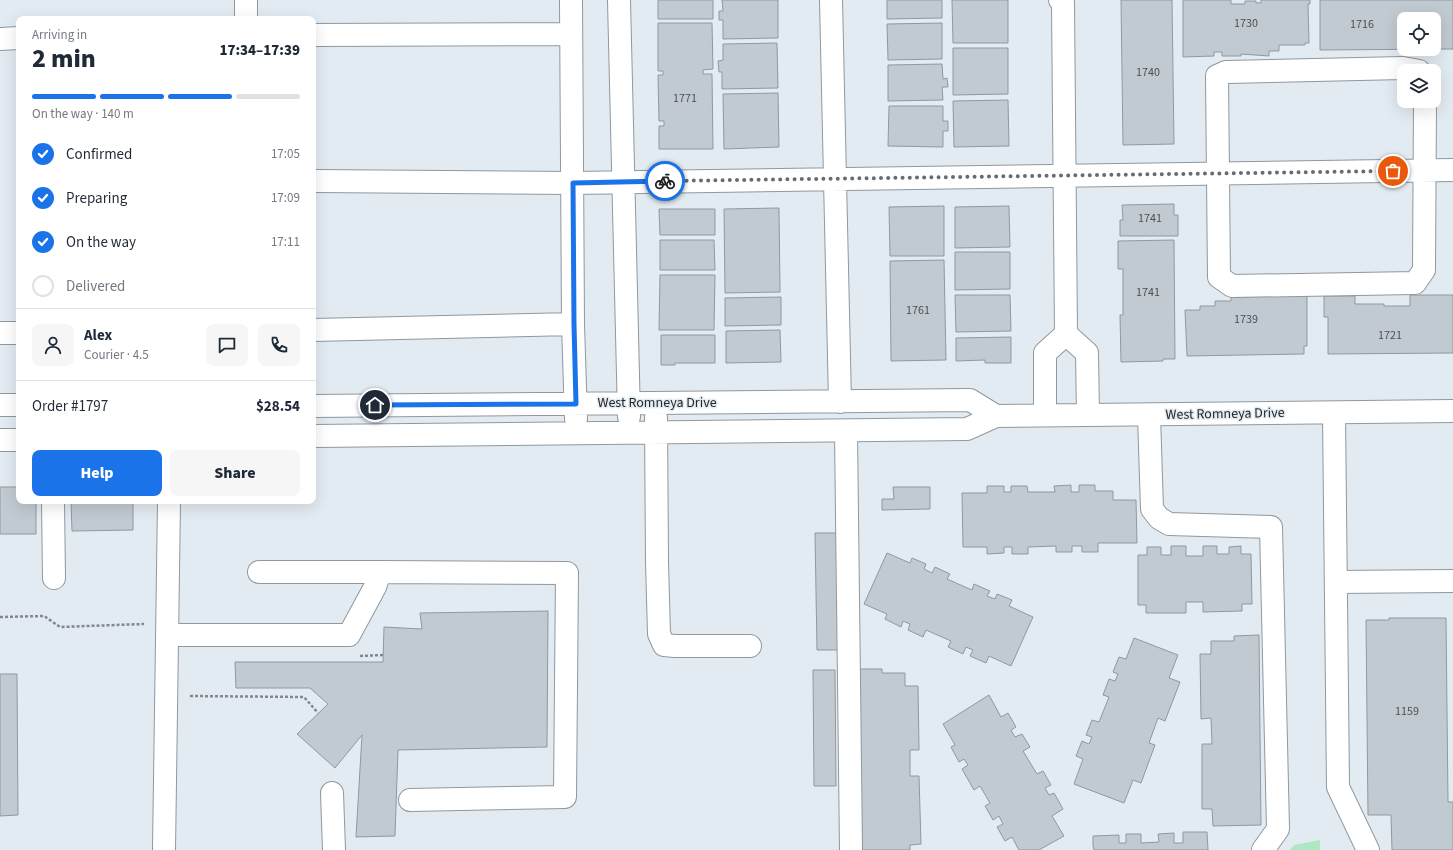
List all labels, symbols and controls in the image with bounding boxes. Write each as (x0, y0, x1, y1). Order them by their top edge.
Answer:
map controls (1397, 12, 1441, 108)
button: locate (1397, 12, 1441, 56)
house number: 1730 (1234, 15, 1258, 32)
house number: 1716 (1350, 16, 1374, 33)
text: Arriving in (32, 26, 87, 44)
text: 2 min (32, 40, 96, 77)
text: 17:34–17:39 (219, 40, 300, 61)
house number: 1740 (1136, 64, 1160, 81)
button: layers (1397, 64, 1441, 108)
house number: 1771 (673, 90, 697, 107)
text: On the way · 140 m (32, 105, 134, 123)
icon: check (32, 143, 54, 165)
text: Confirmed (66, 144, 132, 165)
text: 17:05 (271, 145, 300, 163)
pin (1376, 154, 1410, 188)
icon: bag (1382, 160, 1404, 182)
courier (645, 161, 685, 201)
icon: bike (654, 170, 676, 192)
icon: check (32, 187, 54, 209)
text: Preparing (66, 188, 127, 209)
text: 17:09 (271, 189, 300, 207)
house number: 1741 (1138, 210, 1162, 227)
icon: check (32, 231, 54, 253)
text: On the way (66, 232, 136, 253)
text: 17:11 (271, 233, 300, 251)
text: Delivered (66, 276, 125, 297)
house number: 1741 (1136, 284, 1160, 301)
house number: 1761 (906, 302, 930, 319)
house number: 1739 (1234, 311, 1258, 328)
button: person (32, 324, 74, 366)
button: chat (206, 324, 248, 366)
button: phone (258, 324, 300, 366)
text: Alex (84, 325, 112, 346)
house number: 1721 (1378, 327, 1402, 344)
text: Courier · 4.5 (84, 346, 149, 364)
pin (358, 388, 392, 422)
street label: West Romneya Drive (597, 393, 717, 413)
icon: home (364, 394, 386, 416)
text: Order #1797 (32, 396, 108, 417)
text: $28.54 (256, 396, 300, 417)
street label: West Romneya Drive (1165, 403, 1285, 425)
button: Help (32, 450, 162, 496)
button: Share (170, 450, 300, 496)
house number: 1159 (1395, 703, 1419, 720)

